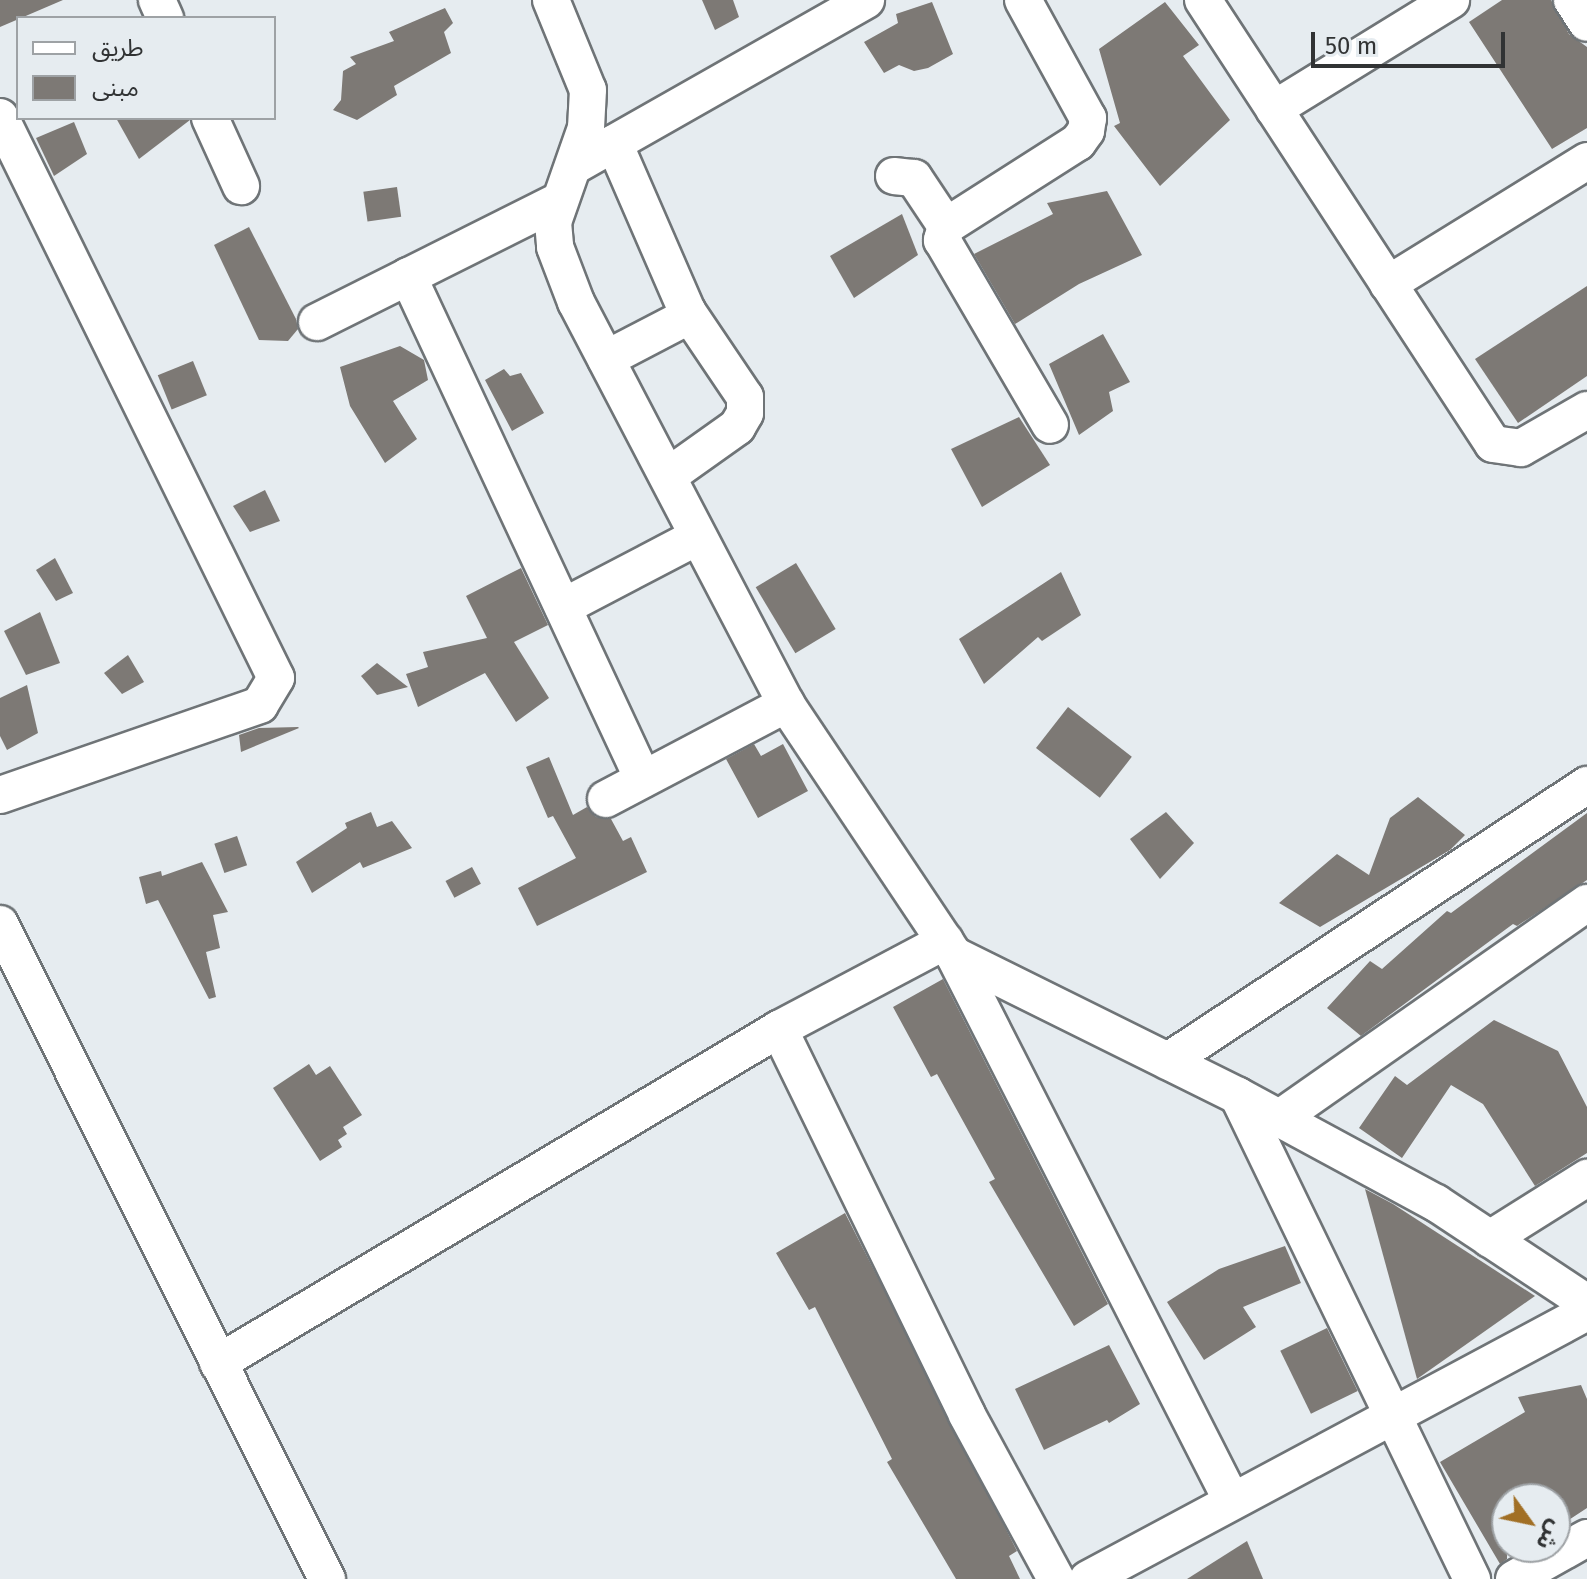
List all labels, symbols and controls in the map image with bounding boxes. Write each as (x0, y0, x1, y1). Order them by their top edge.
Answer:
legend (16, 16, 276, 120)
scale bar (1315, 16, 1509, 66)
text: 50 m (1325, 32, 1377, 60)
text: طريق (92, 34, 144, 62)
text: مبنى (92, 74, 139, 102)
north arrow (1491, 1483, 1571, 1563)
text: ش (1530, 1515, 1569, 1555)

